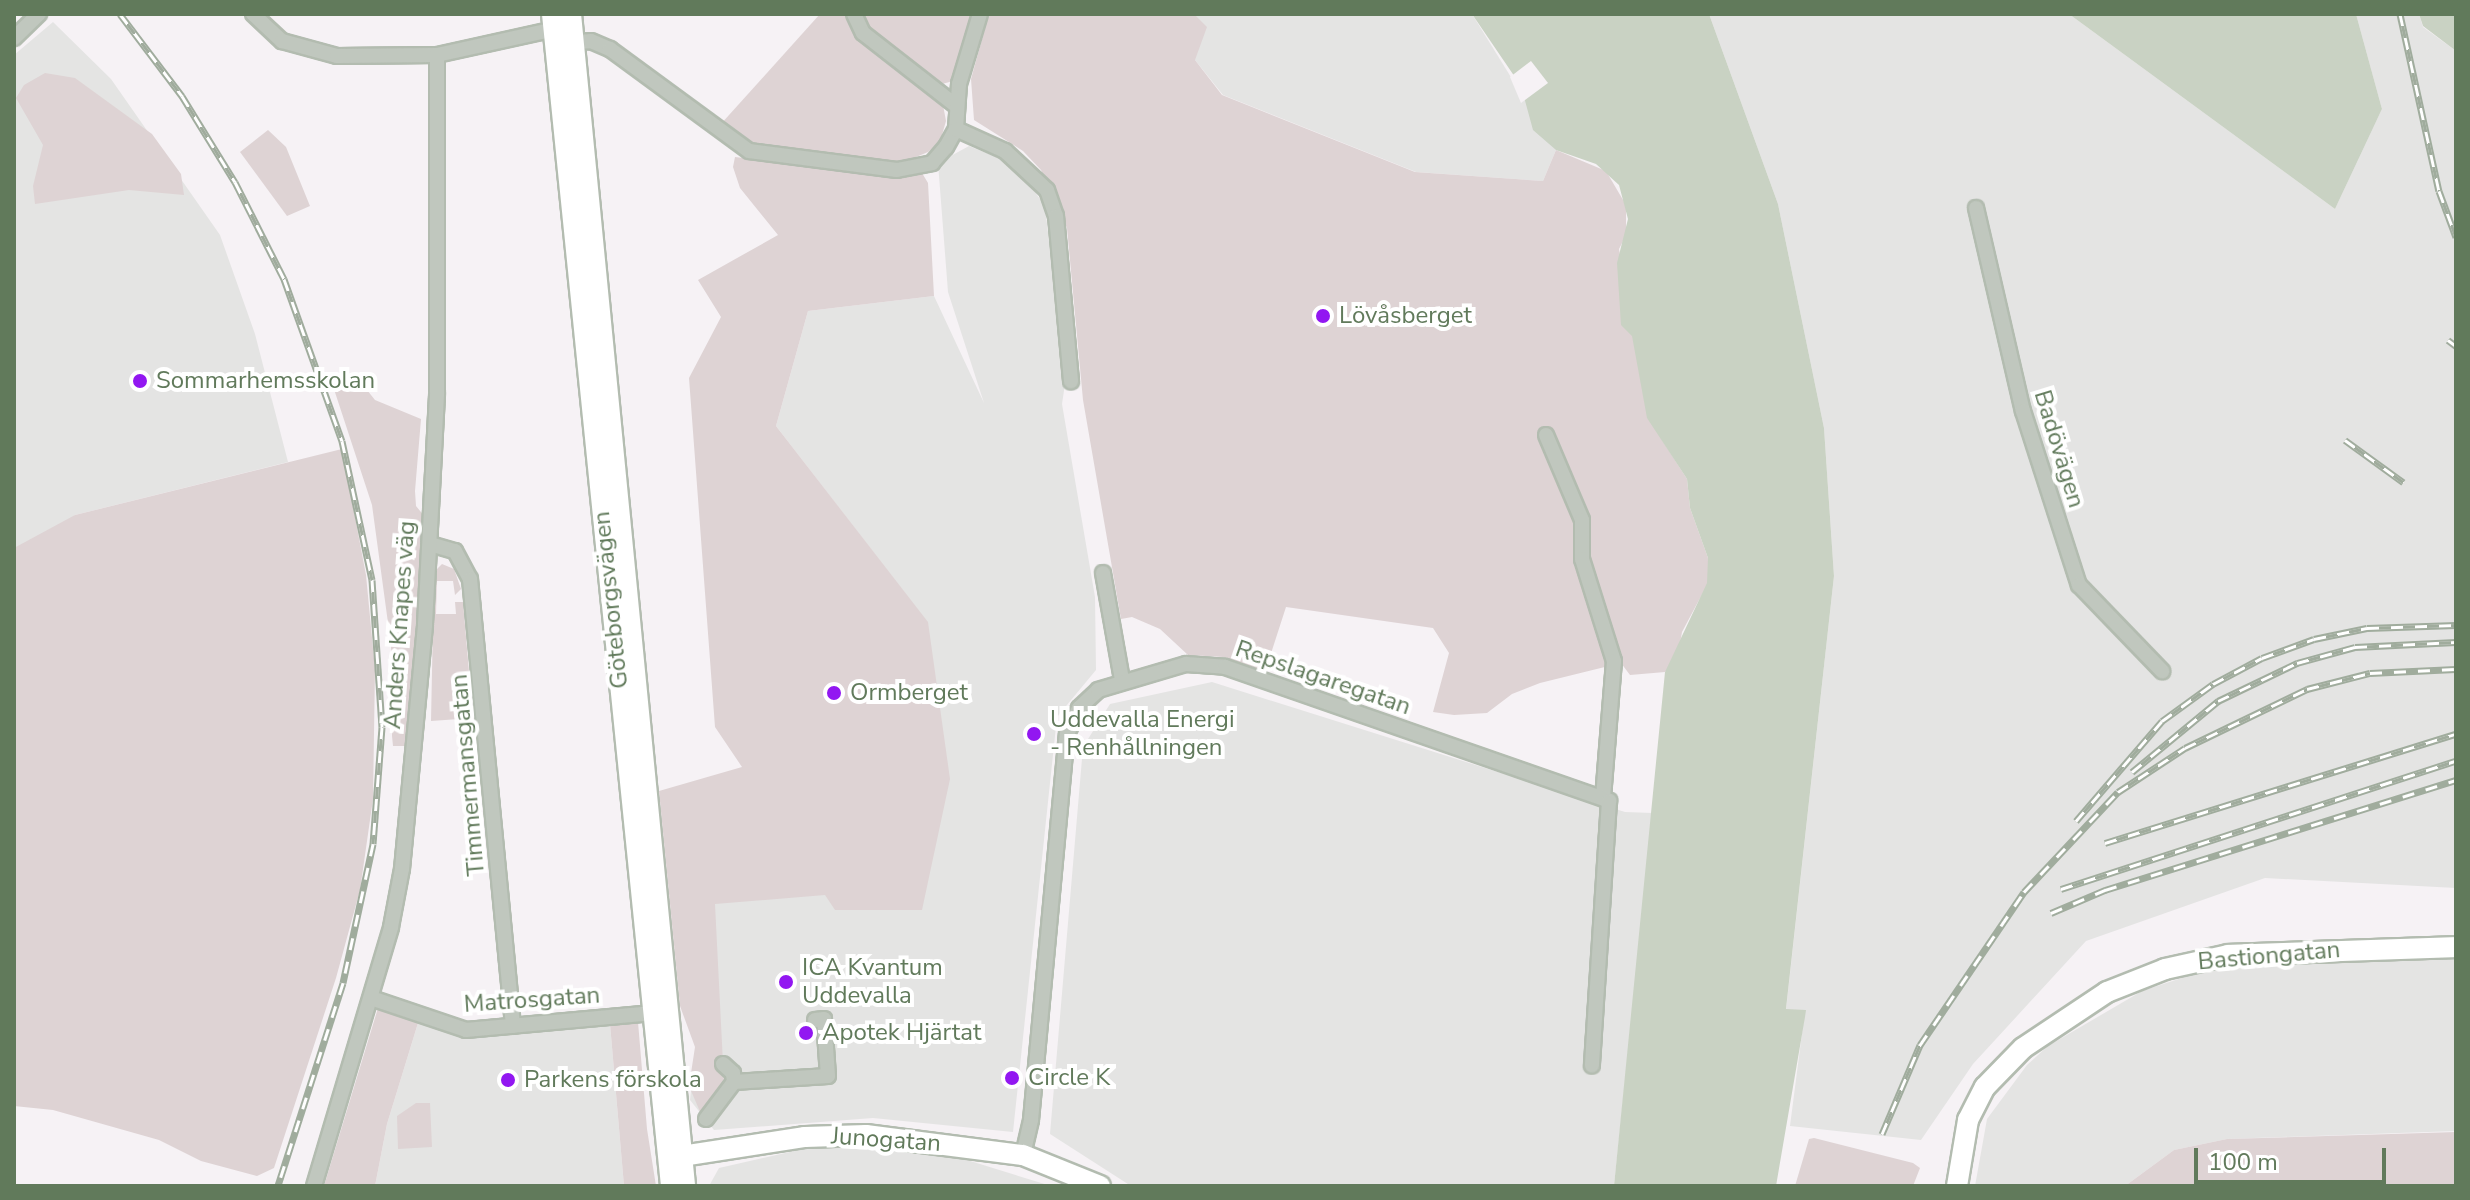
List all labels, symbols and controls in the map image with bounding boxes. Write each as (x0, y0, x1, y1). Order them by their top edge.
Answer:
place label: Lövåsberget (1339, 302, 1472, 330)
marker: Lövåsberget (1314, 307, 1332, 325)
place label: Sommarhemsskolan (156, 367, 375, 395)
marker: Sommarhemsskolan (131, 372, 149, 390)
street label: Badövägen (2027, 387, 2091, 511)
street label: Göteborgsvägen (587, 510, 635, 690)
street label: Anders Knapes väg (378, 520, 422, 730)
street label: Repslagaregatan (1232, 635, 1414, 721)
street label: Timmermansgatan (445, 673, 491, 877)
place label: Ormberget (850, 679, 968, 707)
marker: Ormberget (825, 684, 843, 702)
place label: Uddevalla Energi - Renhållningen (1050, 706, 1234, 762)
marker: Uddevalla Energi - Renhållningen (1025, 725, 1043, 743)
street label: Bastiongatan (2197, 935, 2341, 977)
place label: ICA Kvantum Uddevalla (802, 954, 943, 1010)
marker: ICA Kvantum Uddevalla (777, 973, 795, 991)
street label: Matrosgatan (463, 981, 601, 1019)
place label: Apotek Hjärtat (822, 1019, 981, 1047)
marker: Apotek Hjärtat (797, 1024, 815, 1042)
place label: Circle K (1028, 1064, 1110, 1092)
place label: Parkens förskola (524, 1066, 702, 1094)
marker: Circle K (1003, 1069, 1021, 1087)
marker: Parkens förskola (499, 1071, 517, 1089)
street label: Junogatan (830, 1122, 942, 1158)
scale bar (2198, 1132, 2390, 1182)
text: 100 m (2208, 1146, 2278, 1178)

